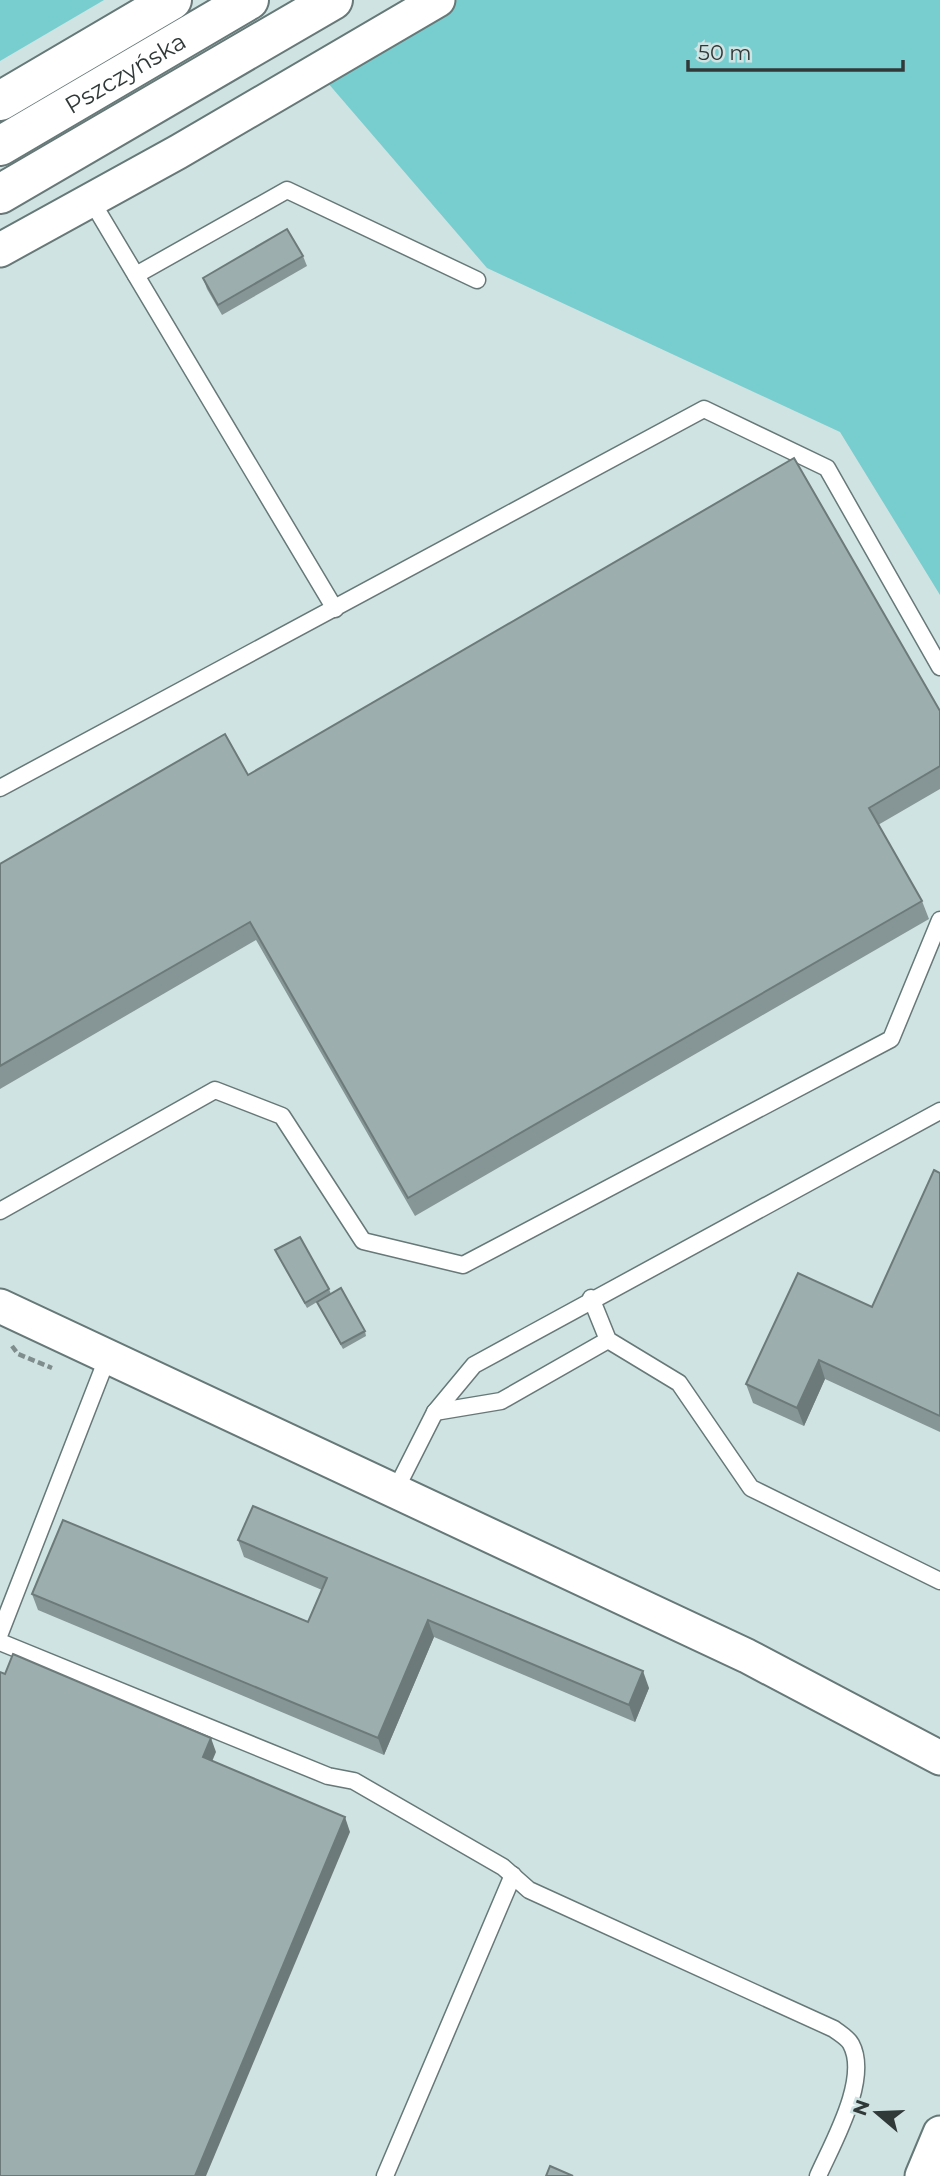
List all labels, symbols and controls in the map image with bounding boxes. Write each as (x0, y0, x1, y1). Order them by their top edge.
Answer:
street label: Pszczyńska (59, 26, 191, 119)
scale bar (688, 28, 903, 72)
text: 50 m (698, 40, 752, 65)
north arrow (842, 2078, 912, 2148)
text: N (848, 2097, 875, 2119)

